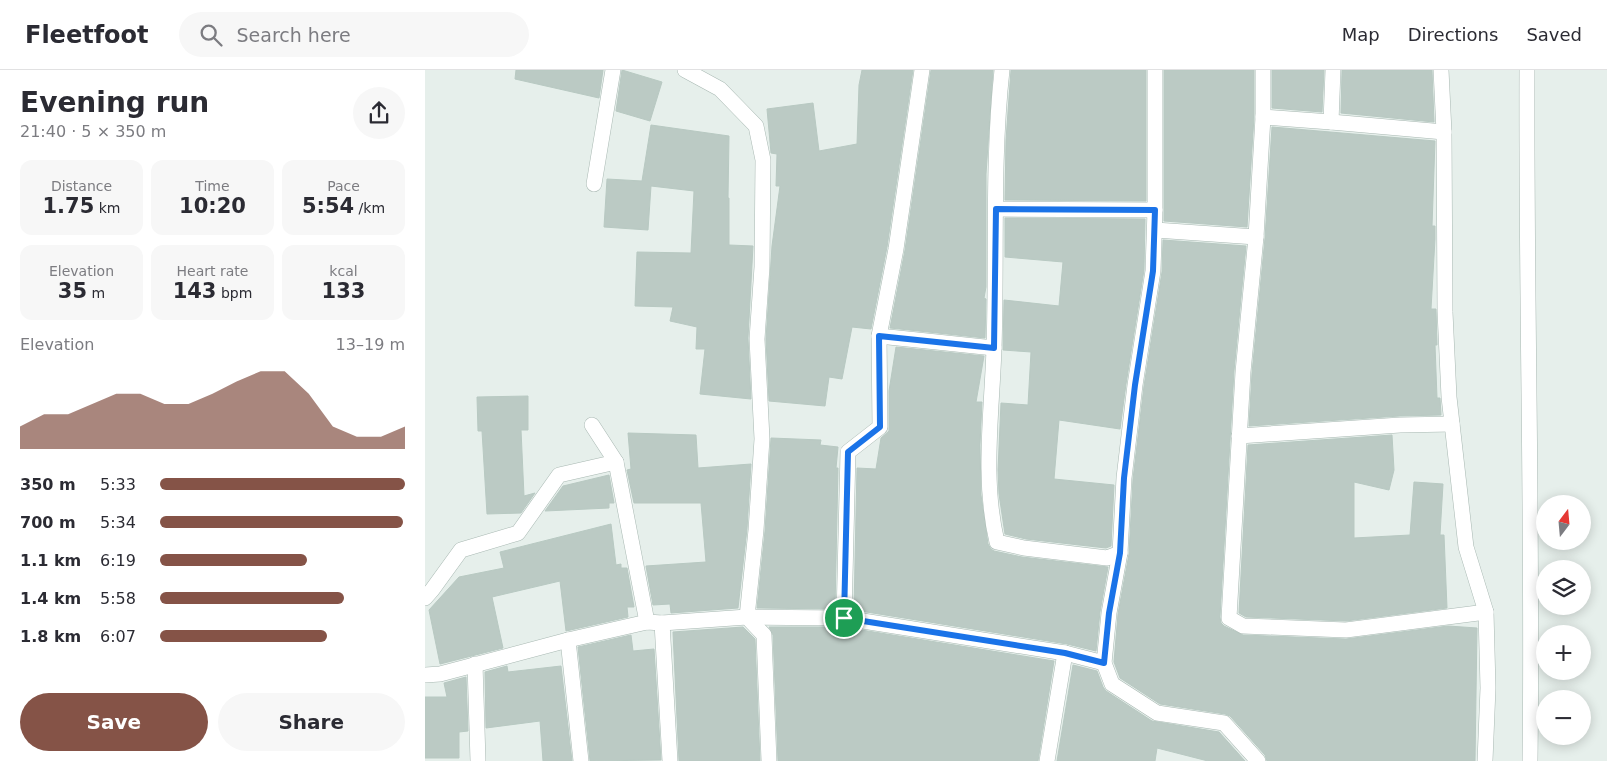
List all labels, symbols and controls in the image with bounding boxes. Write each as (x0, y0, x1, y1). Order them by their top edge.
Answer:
search box (179, 12, 529, 57)
text: Fleetfoot (25, 21, 149, 49)
icon: search (197, 21, 225, 49)
text: Search here (237, 24, 351, 46)
text: Map (1342, 24, 1380, 45)
text: Directions (1408, 24, 1498, 45)
text: Saved (1526, 24, 1582, 45)
text: Evening run (20, 86, 209, 119)
button: share (353, 87, 405, 139)
text: 21:40 · 5 × 350 m (20, 122, 166, 141)
text: Distance (51, 178, 112, 194)
text: Time (195, 178, 230, 194)
text: Pace (327, 178, 360, 194)
text: 1.75 (42, 194, 94, 218)
text: 10:20 (179, 194, 246, 218)
text: 5:54 (302, 194, 354, 218)
text: km (94, 200, 121, 216)
text: /km (354, 200, 385, 216)
text: Elevation (49, 263, 114, 279)
text: Heart rate (177, 263, 248, 279)
text: kcal (329, 263, 358, 279)
text: 35 (58, 279, 87, 303)
text: 143 (173, 279, 216, 303)
text: 133 (322, 279, 365, 303)
text: m (87, 285, 105, 301)
text: bpm (216, 285, 252, 301)
text: Elevation (20, 335, 94, 354)
text: 13–19 m (336, 335, 405, 354)
text: 350 m (20, 475, 76, 494)
text: 5:33 (100, 475, 136, 494)
north arrow (1536, 495, 1591, 550)
map controls (1536, 495, 1591, 745)
text: 700 m (20, 513, 76, 532)
text: 5:34 (100, 513, 136, 532)
text: 1.1 km (20, 551, 81, 570)
text: 6:19 (100, 551, 136, 570)
button: layers (1536, 560, 1591, 615)
text: 1.4 km (20, 589, 81, 608)
text: 5:58 (100, 589, 136, 608)
pin (823, 597, 865, 639)
icon: arrive (830, 604, 858, 632)
button: + (1536, 625, 1591, 680)
text: 1.8 km (20, 627, 81, 646)
text: 6:07 (100, 627, 136, 646)
button: − (1536, 690, 1591, 745)
button: Save (20, 693, 208, 751)
button: Share (218, 693, 405, 751)

